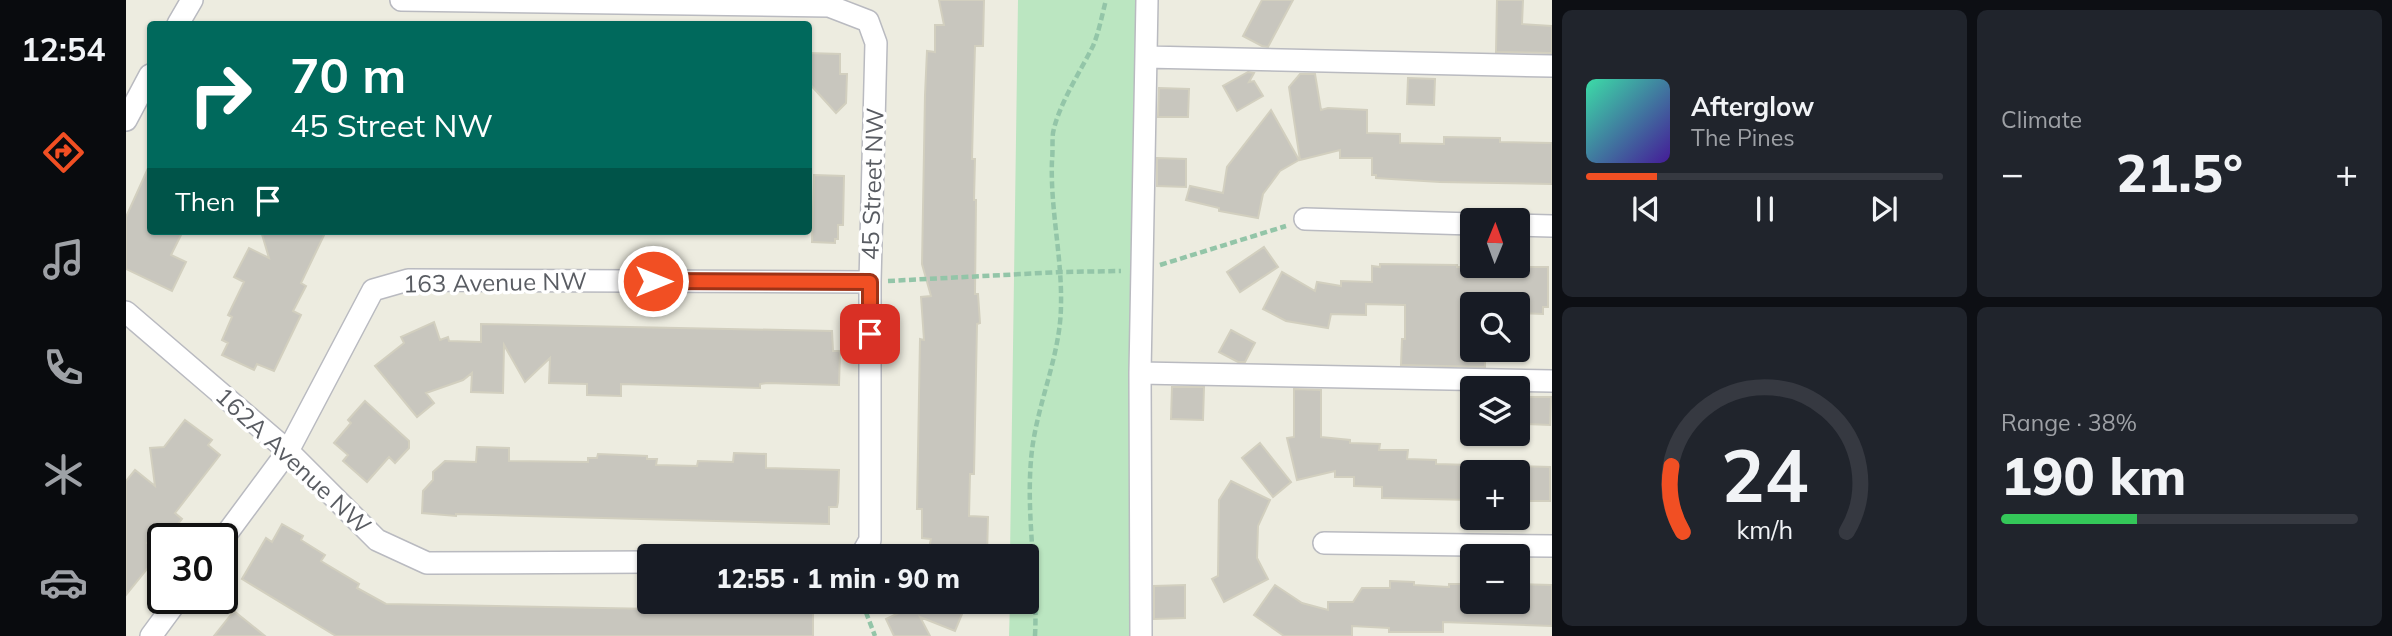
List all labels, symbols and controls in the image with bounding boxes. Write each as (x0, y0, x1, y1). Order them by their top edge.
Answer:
text: 12:54 (21, 29, 105, 69)
text: 70 m (290, 44, 406, 105)
icon: right (175, 49, 266, 140)
text: Afterglow (1691, 90, 1814, 123)
text: 45 Street NW (290, 105, 493, 145)
text: Climate (2001, 105, 2082, 134)
street label: 45 Street NW (854, 107, 890, 261)
text: The Pines (1691, 123, 1795, 152)
icon: directions (39, 128, 88, 177)
text: 21.5° (2116, 140, 2243, 205)
text: − (2001, 149, 2024, 197)
text: + (2335, 149, 2358, 197)
icon: arrive (249, 182, 287, 220)
text: Then (175, 185, 235, 218)
icon: previous (1627, 190, 1665, 228)
icon: pause (1746, 190, 1784, 228)
icon: next (1865, 190, 1903, 228)
north arrow (1460, 208, 1530, 278)
map controls (1460, 208, 1530, 614)
icon: music (39, 235, 88, 284)
position arrow (616, 244, 690, 318)
street label: 163 Avenue NW (403, 265, 587, 299)
button: search (1460, 292, 1530, 362)
pin (840, 304, 900, 364)
icon: arrive (851, 315, 889, 353)
icon: phone (39, 343, 88, 392)
button: layers (1460, 376, 1530, 446)
street label: 162A Avenue NW (210, 381, 378, 540)
text: Range · 38% (2001, 408, 2137, 437)
text: 24 (1721, 430, 1808, 521)
text: 190 km (2001, 443, 2186, 508)
icon: climate (39, 450, 88, 499)
button: + (1460, 460, 1530, 530)
text: km/h (1736, 514, 1793, 545)
speed limit sign: 30 (147, 523, 238, 614)
button: − (1460, 544, 1530, 614)
icon: car (39, 558, 88, 607)
text: 12:55 · 1 min · 90 m (716, 562, 960, 595)

